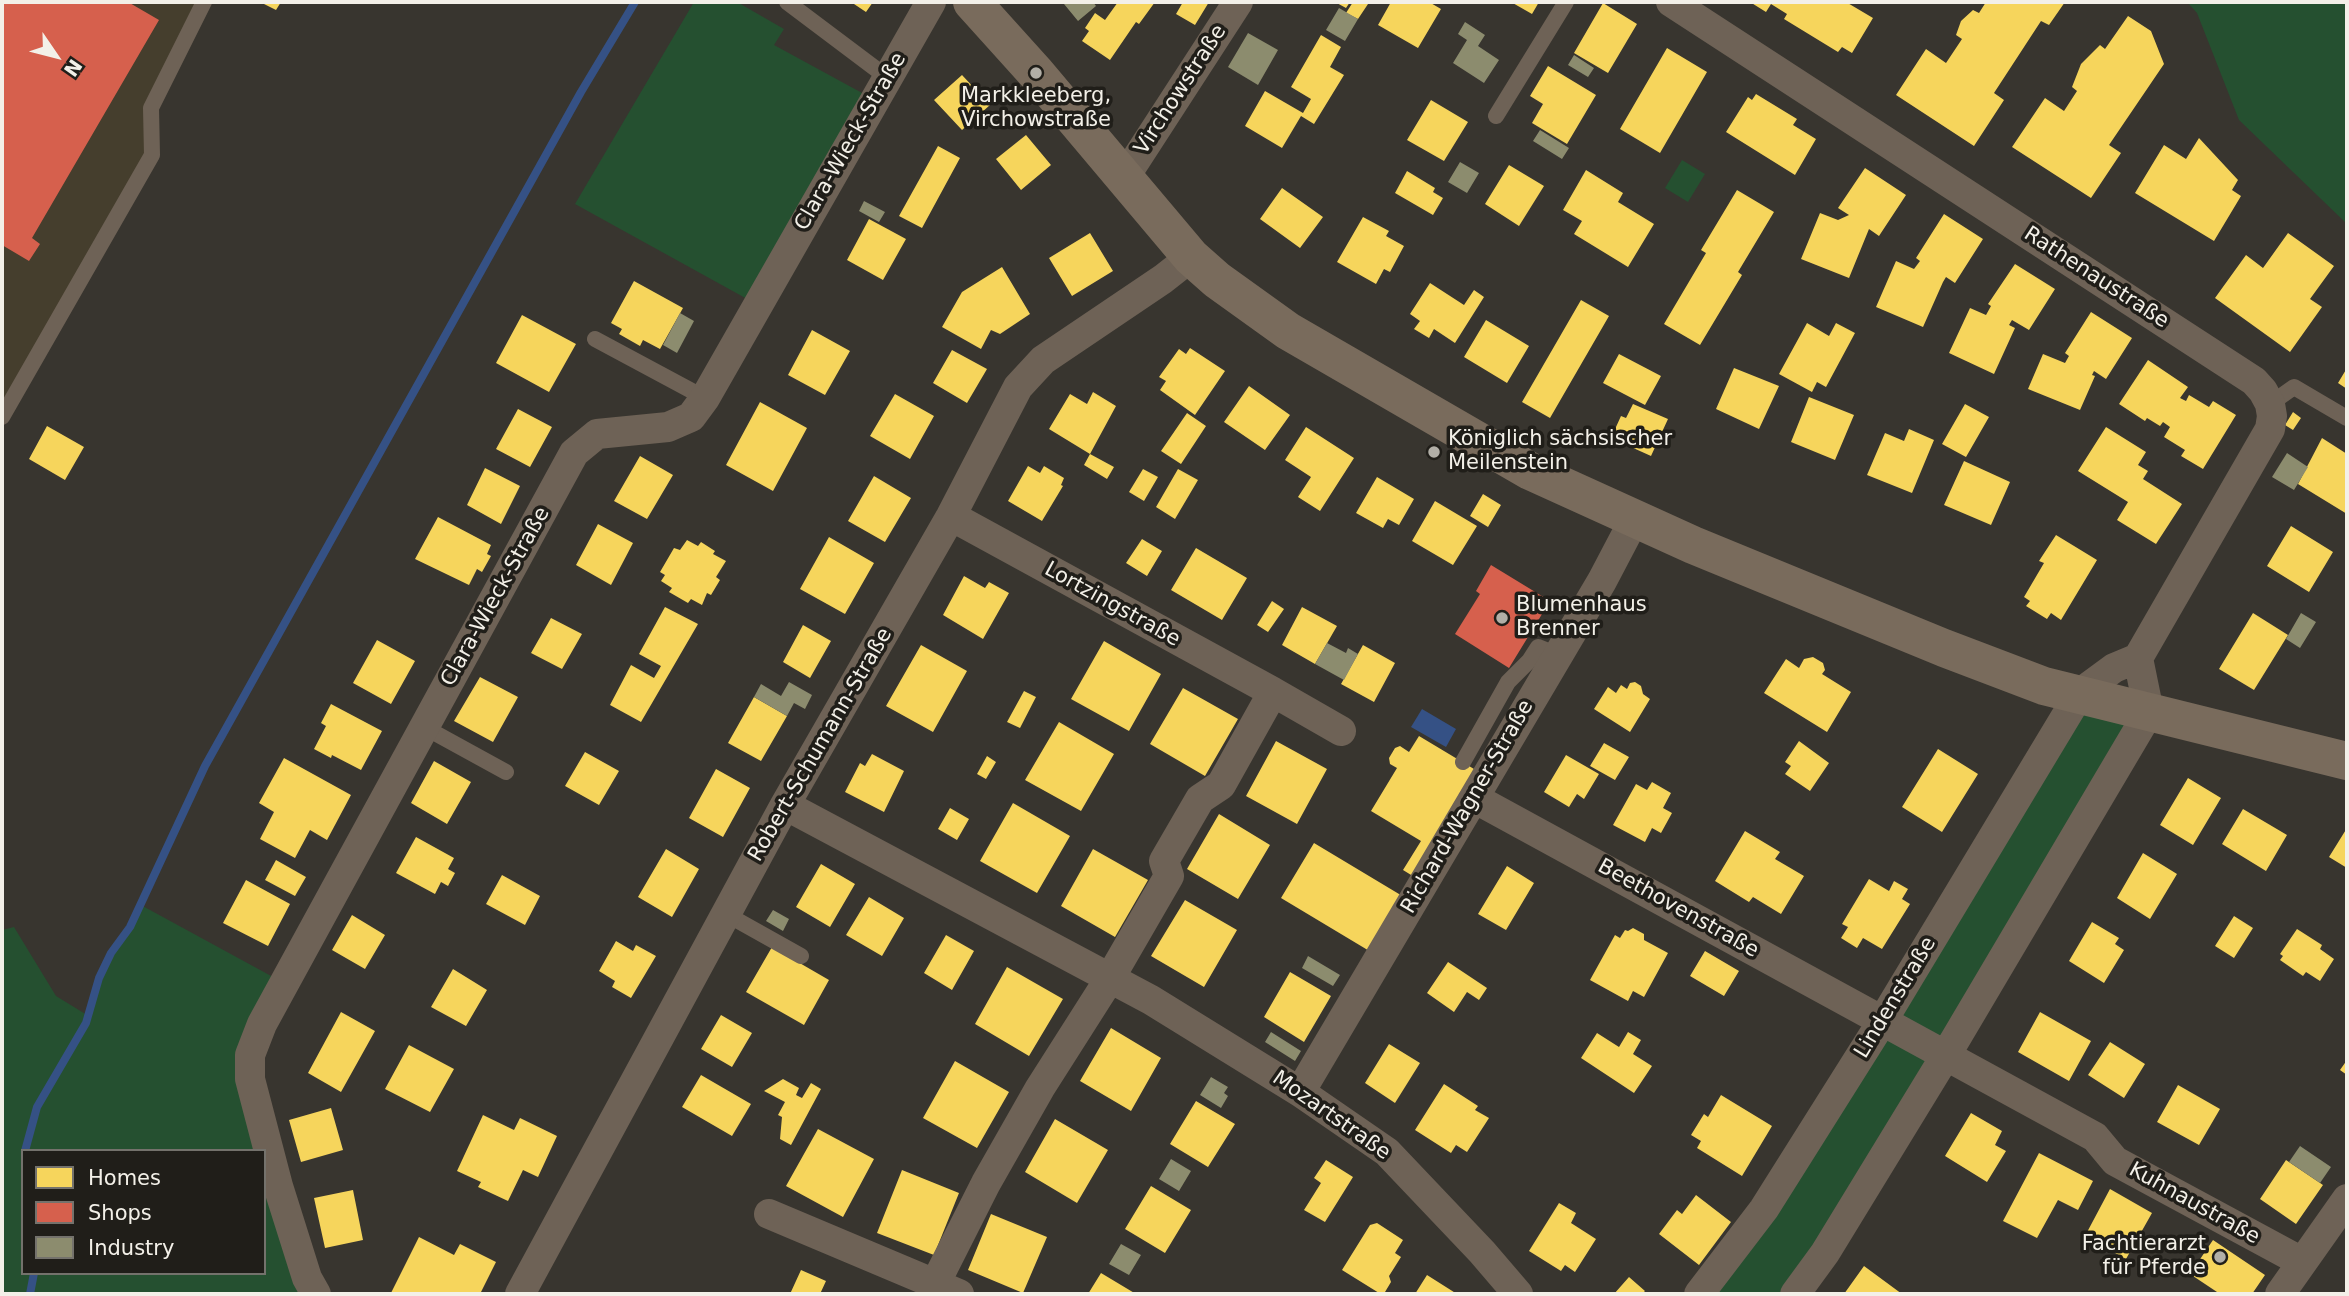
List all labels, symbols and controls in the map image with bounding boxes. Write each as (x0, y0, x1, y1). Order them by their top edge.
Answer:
street label: Virchowstraße (1130, 20, 1232, 160)
north arrow (21, 21, 91, 91)
street label: Clara-Wieck-Straße (790, 49, 912, 235)
text: N (60, 55, 87, 81)
marker: Markkleeberg, Virchowstraße (1028, 65, 1044, 81)
place label: Markkleeberg, Virchowstraße (961, 84, 1111, 134)
street label: Rathenaustraße (2019, 222, 2173, 334)
place label: Königlich sächsischer Meilenstein (1448, 427, 1672, 477)
marker: Königlich sächsischer Meilenstein (1426, 444, 1442, 460)
street label: Clara-Wieck-Straße (436, 503, 556, 691)
street label: Lortzingstraße (1040, 557, 1184, 653)
place label: Blumenhaus Brenner (1516, 593, 1647, 643)
marker: Blumenhaus Brenner (1494, 610, 1510, 626)
street label: Robert-Schumann-Straße (744, 624, 898, 866)
street label: Richard-Wagner-Straße (1396, 696, 1540, 918)
street label: Beethovenstraße (1593, 854, 1763, 964)
street label: Lindenstraße (1850, 933, 1942, 1063)
street label: Mozartstraße (1267, 1066, 1395, 1166)
legend (21, 1149, 266, 1275)
street label: Kuhnaustraße (2124, 1158, 2264, 1250)
text: Homes (88, 1166, 161, 1190)
text: Shops (88, 1201, 152, 1225)
place label: Fachtierarzt für Pferde (2082, 1232, 2206, 1282)
text: Industry (88, 1236, 174, 1260)
marker: Fachtierarzt für Pferde (2212, 1249, 2228, 1265)

